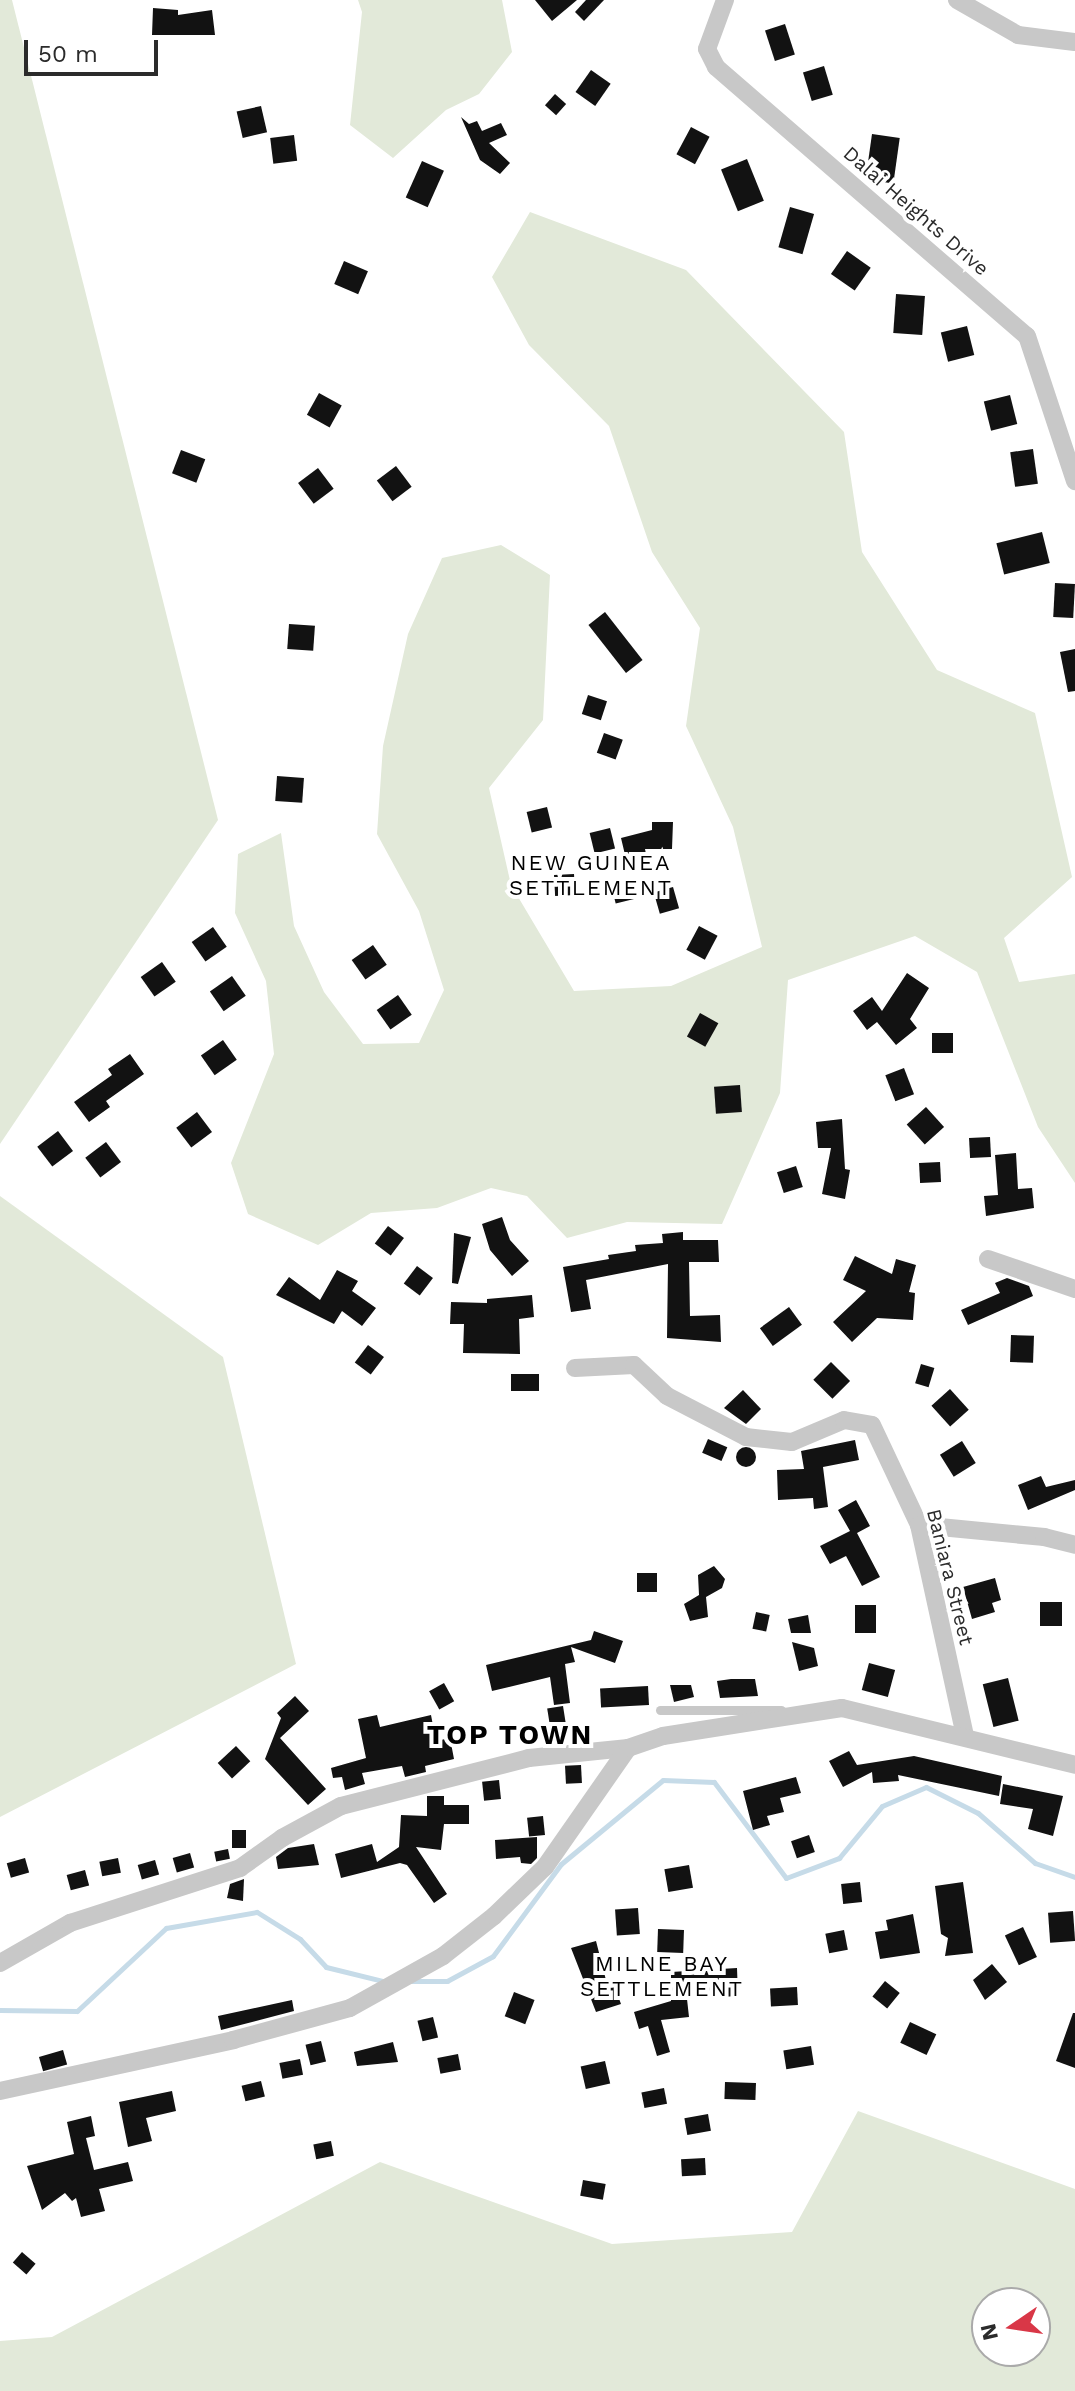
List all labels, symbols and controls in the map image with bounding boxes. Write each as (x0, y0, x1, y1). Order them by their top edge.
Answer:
scale bar (28, 24, 162, 74)
text: 50 m (38, 40, 98, 68)
street label: Dalai Heights Drive (838, 141, 994, 281)
district label: NEW GUINEA SETTLEMENT (509, 849, 673, 900)
street label: Baniara Street (921, 1506, 979, 1648)
district label: TOP TOWN (426, 1718, 594, 1752)
district label: MILNE BAY SETTLEMENT (580, 1950, 744, 2002)
north arrow (971, 2287, 1051, 2367)
text: N (975, 2321, 1003, 2343)

